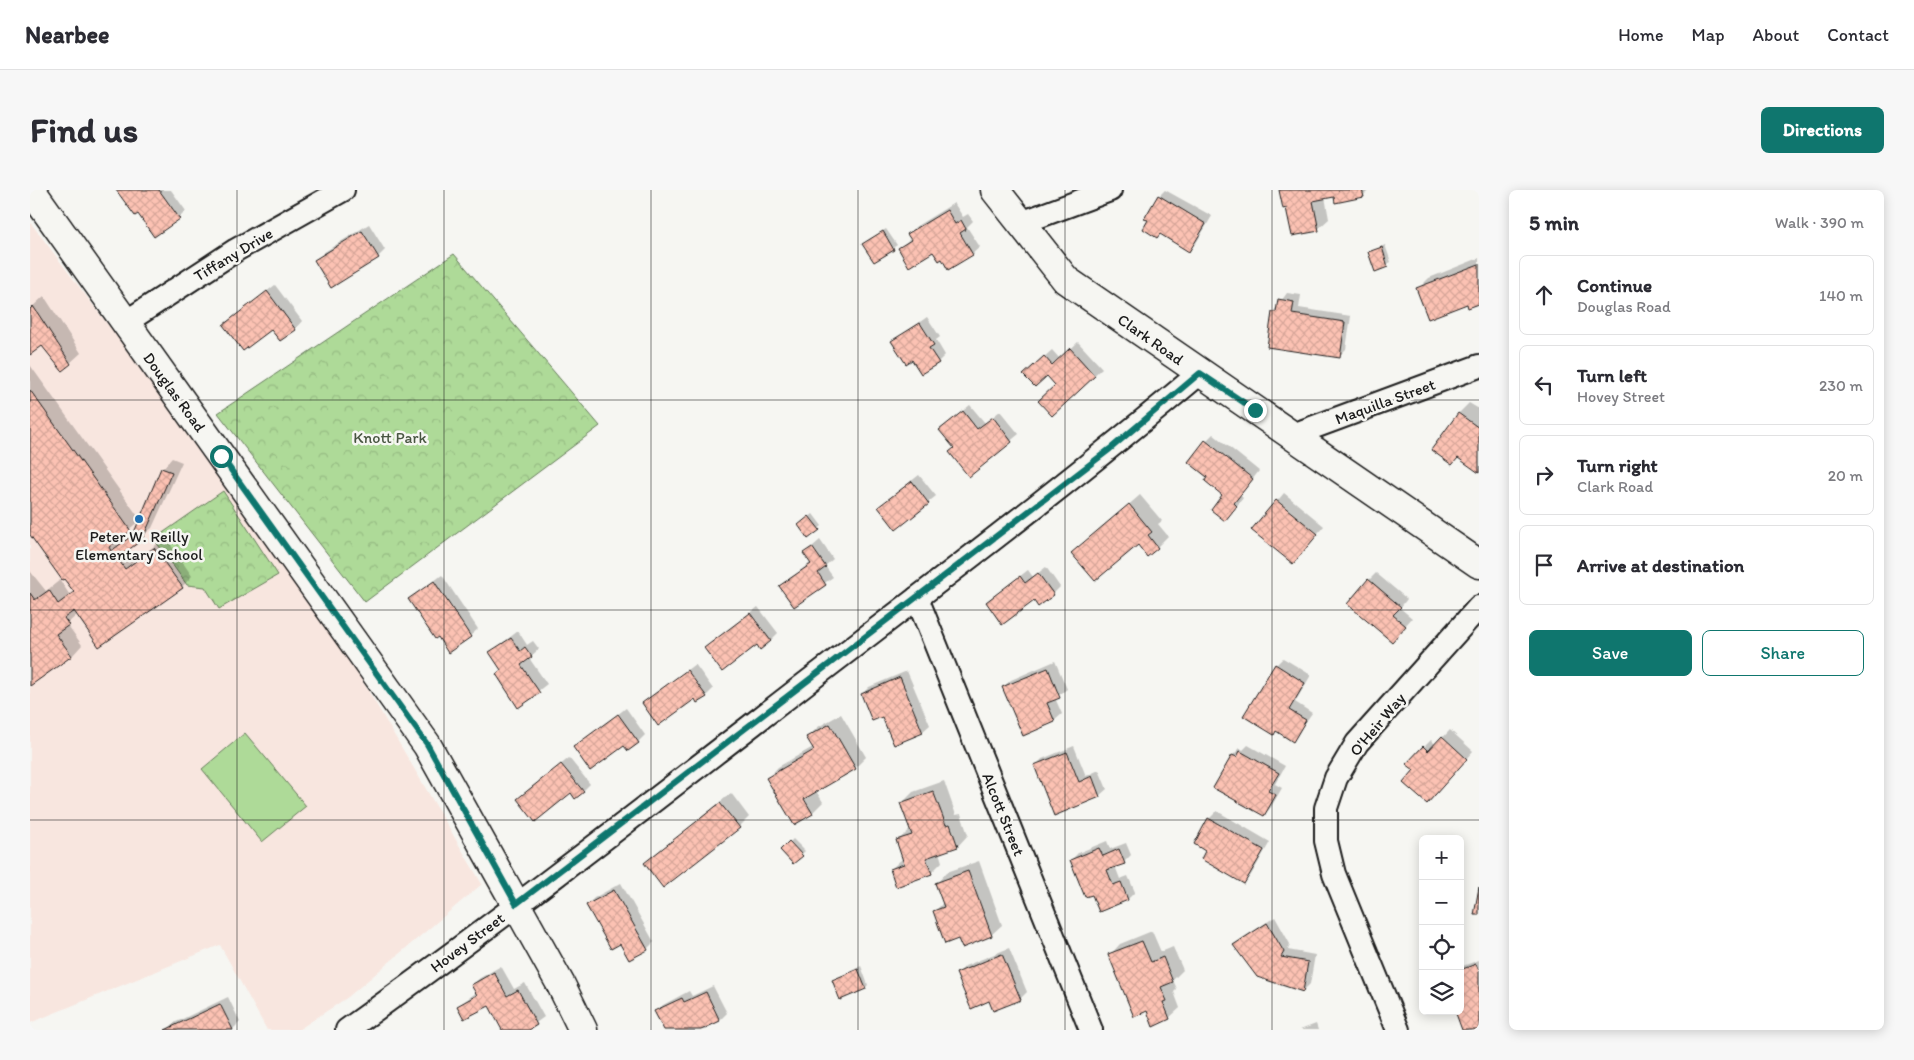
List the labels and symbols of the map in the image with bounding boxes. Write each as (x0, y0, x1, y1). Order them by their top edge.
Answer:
street label: Tiffany Drive (190, 223, 276, 285)
street label: Clark Road (1114, 310, 1188, 369)
street label: Douglas Road (139, 349, 210, 436)
street label: Maquilla Street (1332, 375, 1438, 428)
route end (1244, 399, 1267, 422)
park label: Knott Park (353, 428, 427, 447)
route start (210, 445, 233, 468)
marker: Peter W. Reilly Elementary School (133, 513, 145, 525)
place label: Peter W. Reilly Elementary School (75, 527, 203, 564)
street label: O'Heir Way (1345, 688, 1410, 760)
street label: Alcott Street (978, 770, 1029, 859)
street label: Hovey Street (426, 908, 508, 976)

